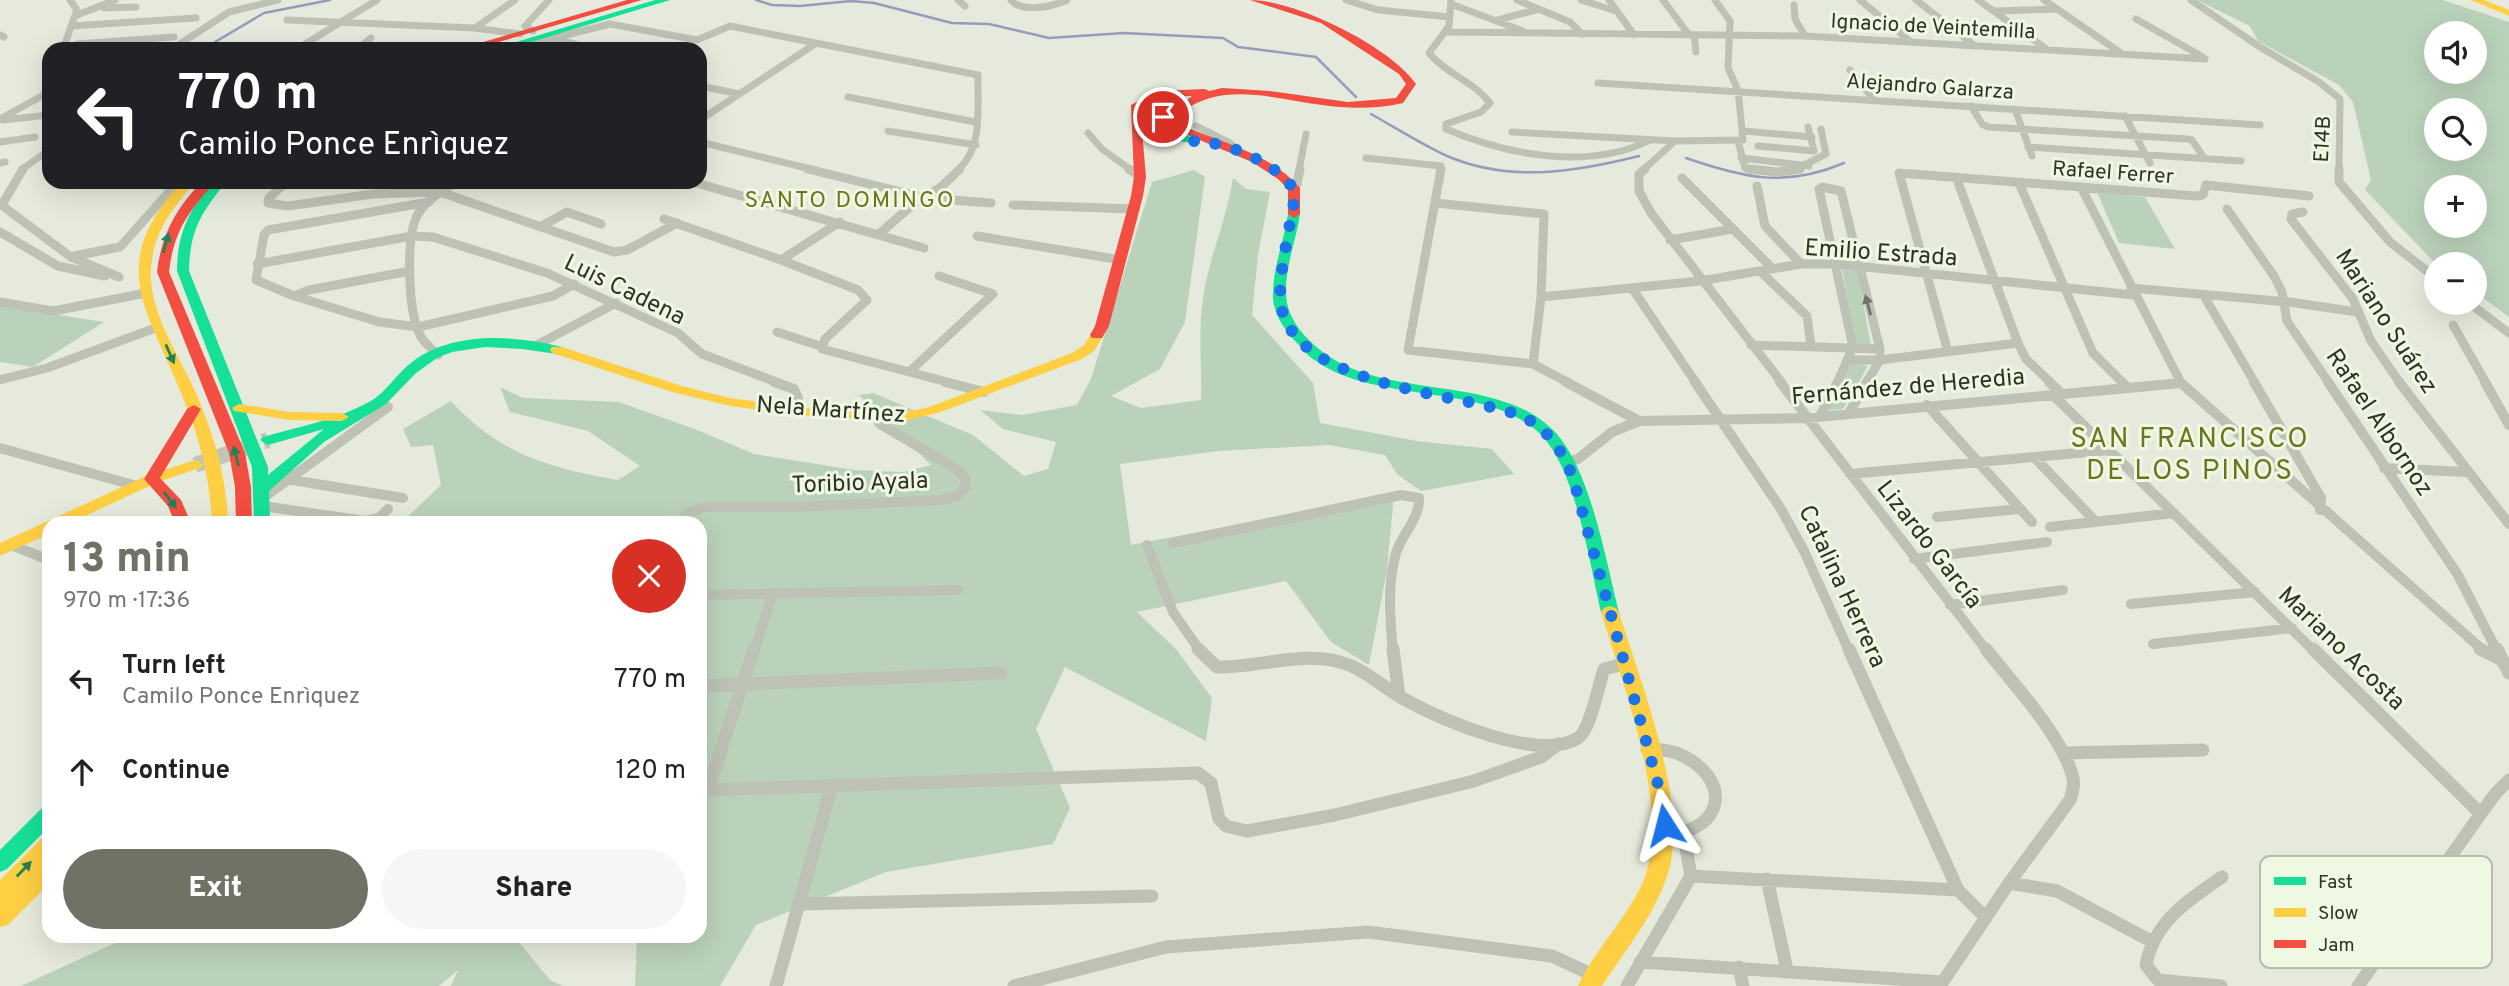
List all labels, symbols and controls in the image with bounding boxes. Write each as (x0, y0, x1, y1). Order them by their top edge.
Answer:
street label: Ignacio de Veintemilla (1830, 9, 2036, 46)
map controls (2424, 21, 2487, 315)
button: sound (2424, 21, 2487, 84)
text: 770 m (178, 65, 318, 127)
street label: Alejandro Galarza (1845, 68, 2015, 107)
icon: left (63, 70, 154, 161)
pin (1133, 87, 1193, 147)
icon: arrive (1144, 98, 1182, 136)
button: search (2424, 98, 2487, 161)
street label: E14B (2309, 115, 2338, 163)
text: Camilo Ponce Enrìquez (178, 126, 509, 166)
street label: Rafael Ferrer (2051, 156, 2175, 191)
button: + (2424, 175, 2487, 238)
district label: SANTO DOMINGO (744, 187, 956, 216)
one-way arrow (162, 233, 172, 254)
street label: Emilio Estrada (1803, 234, 1958, 274)
street label: Mariano Suárez (2327, 244, 2443, 400)
street label: Luis Cadena (559, 249, 690, 333)
button: − (2424, 252, 2487, 315)
one-way arrow (1862, 294, 1873, 316)
one-way arrow (164, 344, 175, 365)
street label: Rafael Albornoz (2318, 344, 2439, 502)
street label: Fernández de Heredia (1790, 363, 2026, 413)
street label: Nela Martínez (755, 391, 906, 431)
district label: SAN FRANCISCO DE LOS PINOS (2070, 422, 2310, 490)
one-way arrow (231, 445, 241, 466)
street label: Toribio Ayala (791, 467, 929, 501)
street label: Lizardo García (1869, 475, 1988, 615)
one-way arrow (163, 490, 177, 509)
street label: Catalina Herrera (1790, 501, 1892, 673)
text: 13 min (63, 534, 191, 587)
button: close (612, 539, 686, 613)
street label: Mariano Acosta (2271, 581, 2411, 718)
text: 970 m · 17:36 (63, 587, 190, 616)
text: Turn left (122, 650, 226, 683)
icon: left (63, 662, 101, 700)
text: 770 m (614, 664, 686, 697)
text: Camilo Ponce Enrìquez (122, 683, 360, 712)
icon: ahead (63, 753, 101, 791)
text: Continue (122, 755, 230, 788)
text: 120 m (616, 755, 686, 788)
position arrow (1628, 788, 1702, 862)
button: Exit (63, 849, 368, 929)
button: Share (382, 849, 686, 929)
legend (2260, 856, 2492, 968)
one-way arrow (16, 861, 33, 878)
text: Fast (2318, 871, 2353, 895)
text: Slow (2318, 902, 2358, 926)
text: Jam (2318, 934, 2355, 958)

